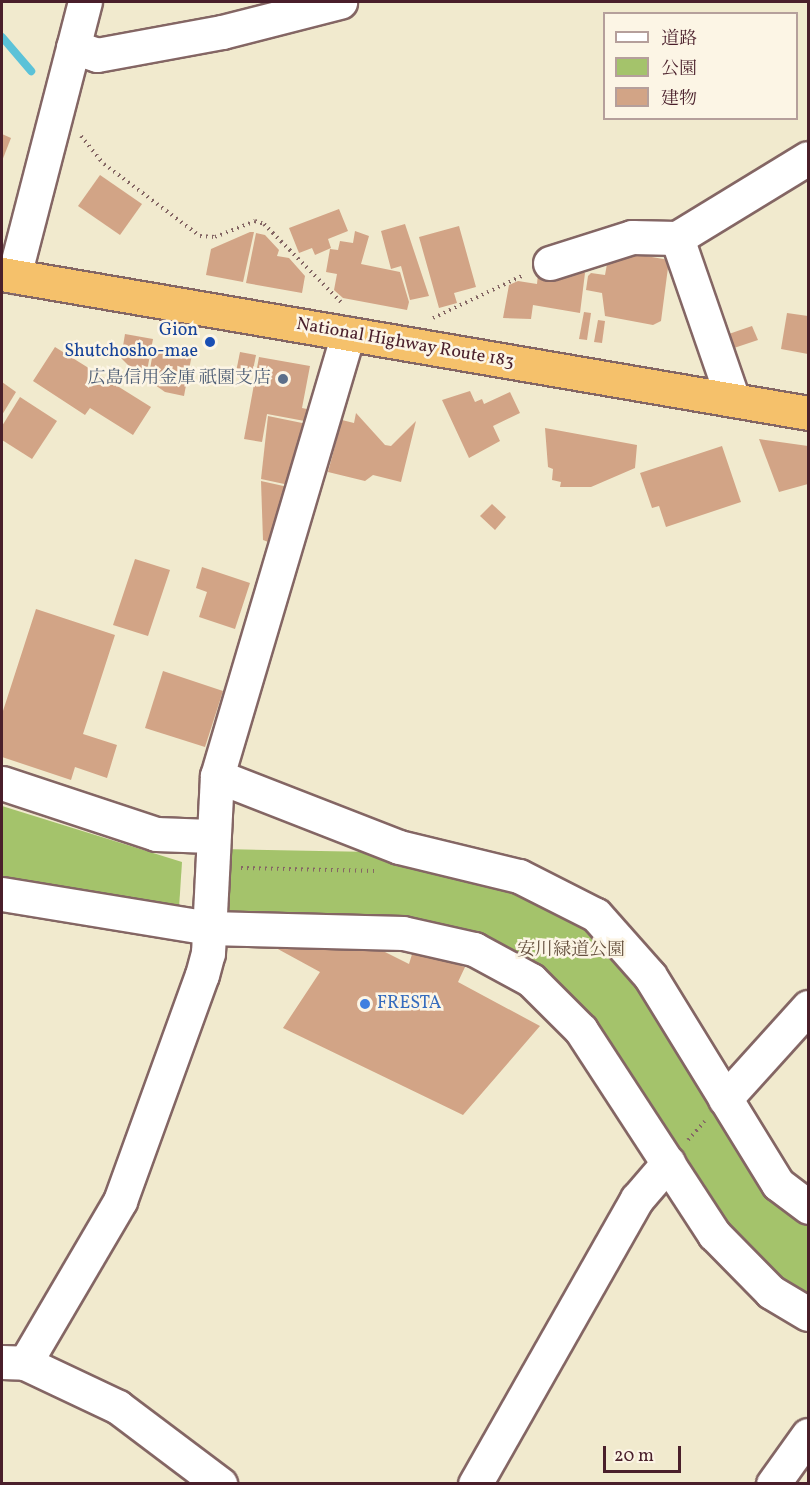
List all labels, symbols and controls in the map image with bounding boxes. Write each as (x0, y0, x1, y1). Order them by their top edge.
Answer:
legend (603, 12, 798, 120)
text: 道路 (661, 27, 697, 52)
text: 公園 (661, 57, 697, 82)
text: 建物 (661, 87, 697, 112)
street label: National Highway Route 183 (294, 314, 516, 374)
place label: Gion Shutchosho-mae (64, 321, 198, 364)
marker: Gion Shutchosho-mae (203, 335, 217, 349)
place label: 広島信用金庫 祇園支店 (87, 368, 271, 390)
marker: 広島信用金庫 祇園支店 (276, 372, 290, 386)
park label: 安川緑道公園 (517, 940, 625, 962)
place label: FRESTA (377, 993, 441, 1015)
marker: FRESTA (358, 997, 372, 1011)
scale bar (606, 1434, 684, 1472)
text: 20 m (614, 1444, 654, 1469)

